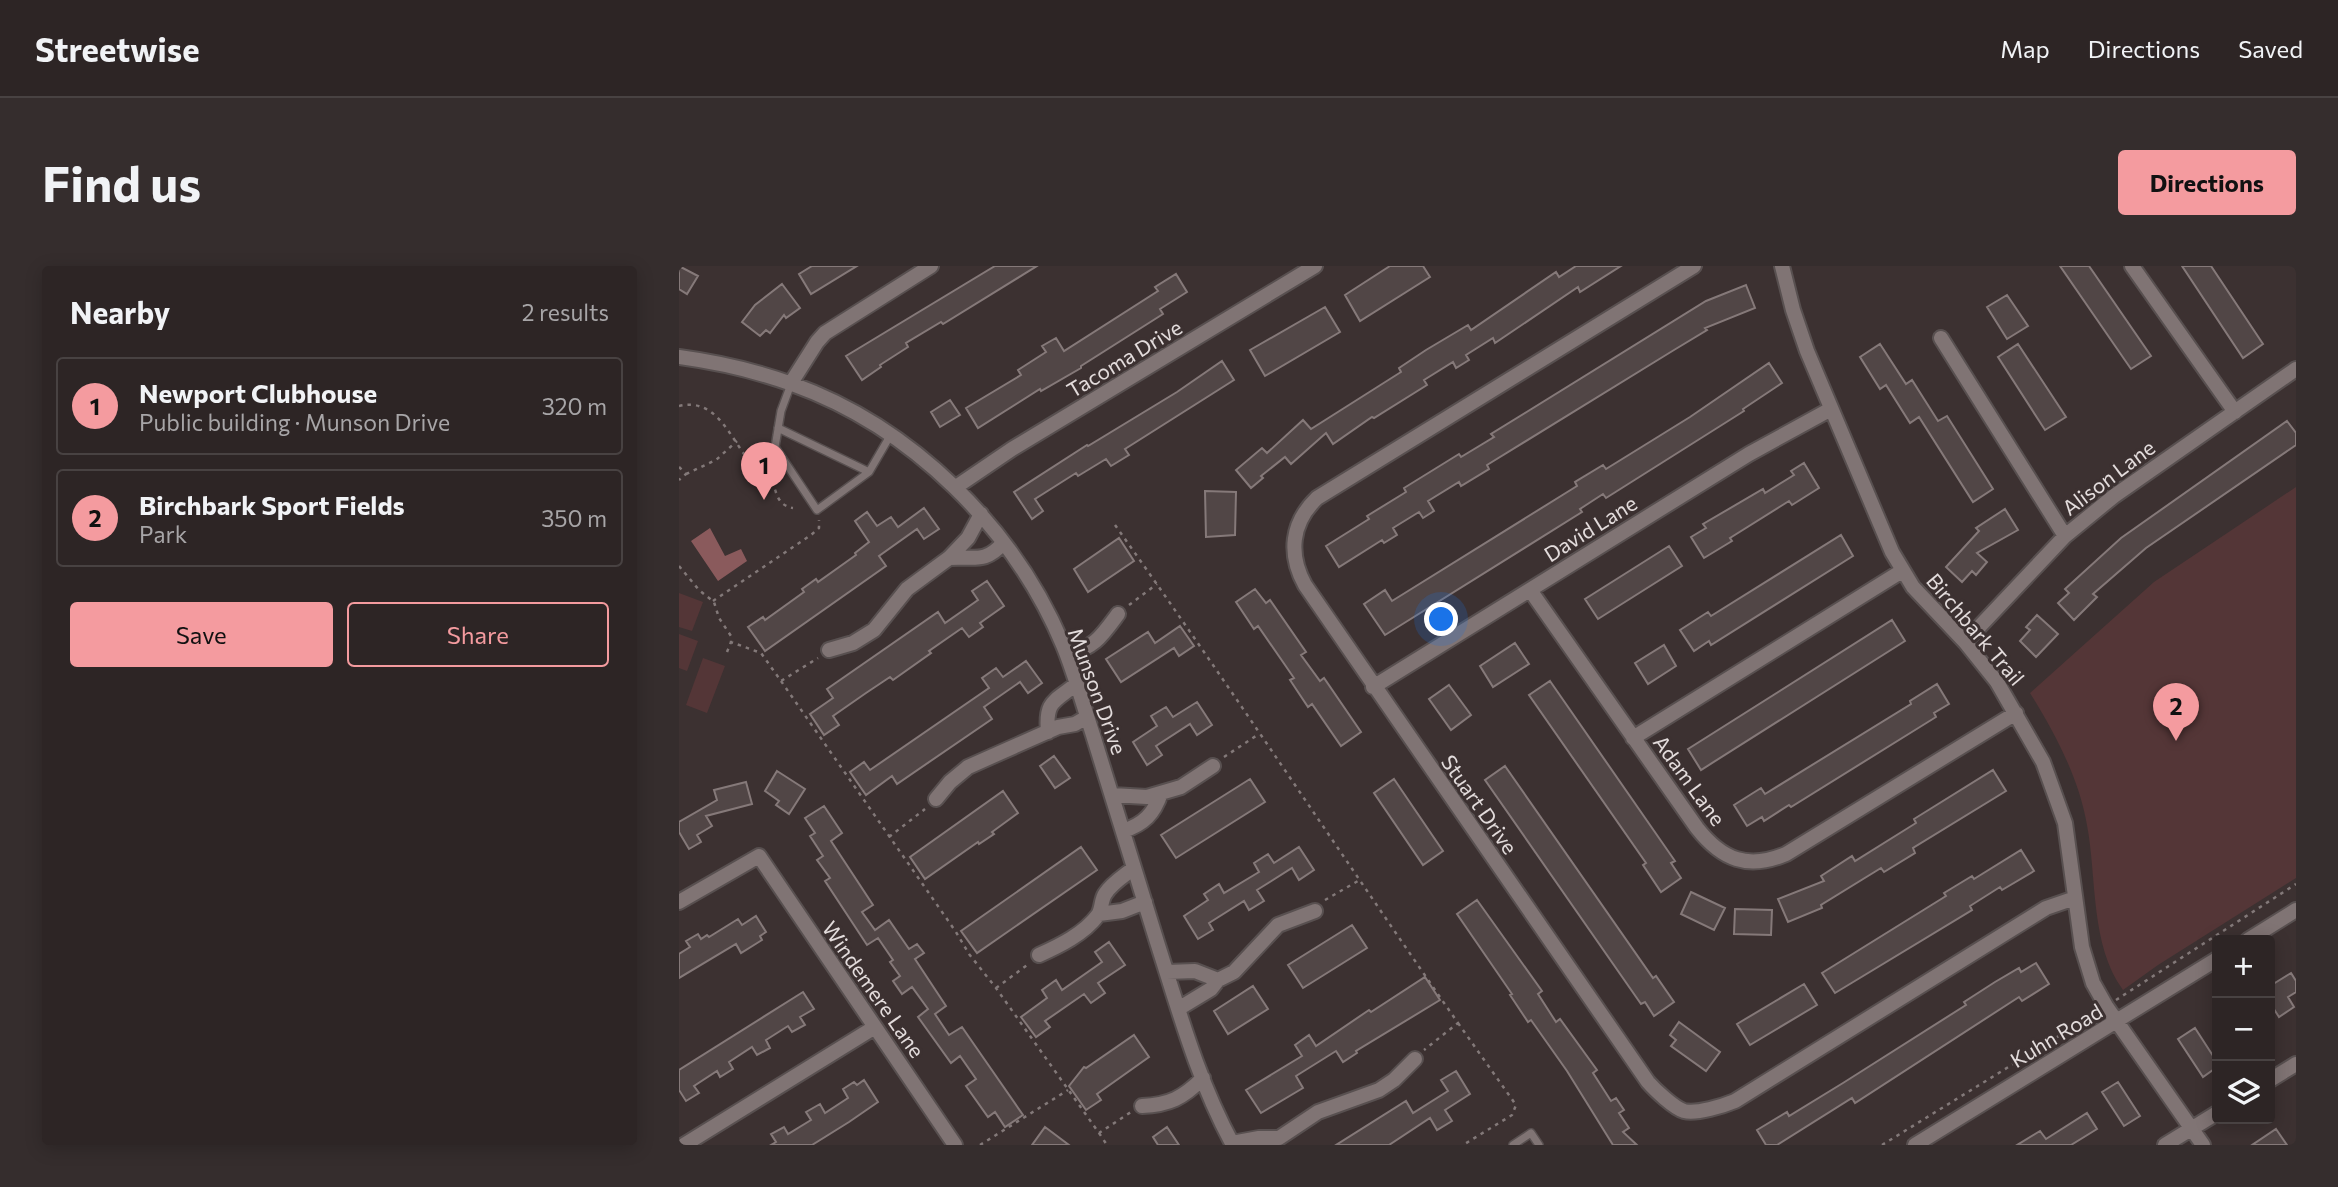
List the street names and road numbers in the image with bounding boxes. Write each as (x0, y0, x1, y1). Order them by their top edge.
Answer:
street label: Tacoma Drive (1062, 314, 1186, 402)
street label: Alison Lane (2057, 434, 2159, 520)
street label: David Lane (1539, 490, 1641, 566)
street label: Birchbark Trail (1922, 568, 2030, 690)
street label: Munson Drive (1064, 624, 1132, 758)
street label: Adam Lane (1649, 730, 1731, 830)
street label: Stuart Drive (1437, 750, 1523, 858)
street label: Windemere Lane (818, 916, 930, 1062)
street label: Kuhn Road (2006, 998, 2106, 1072)

